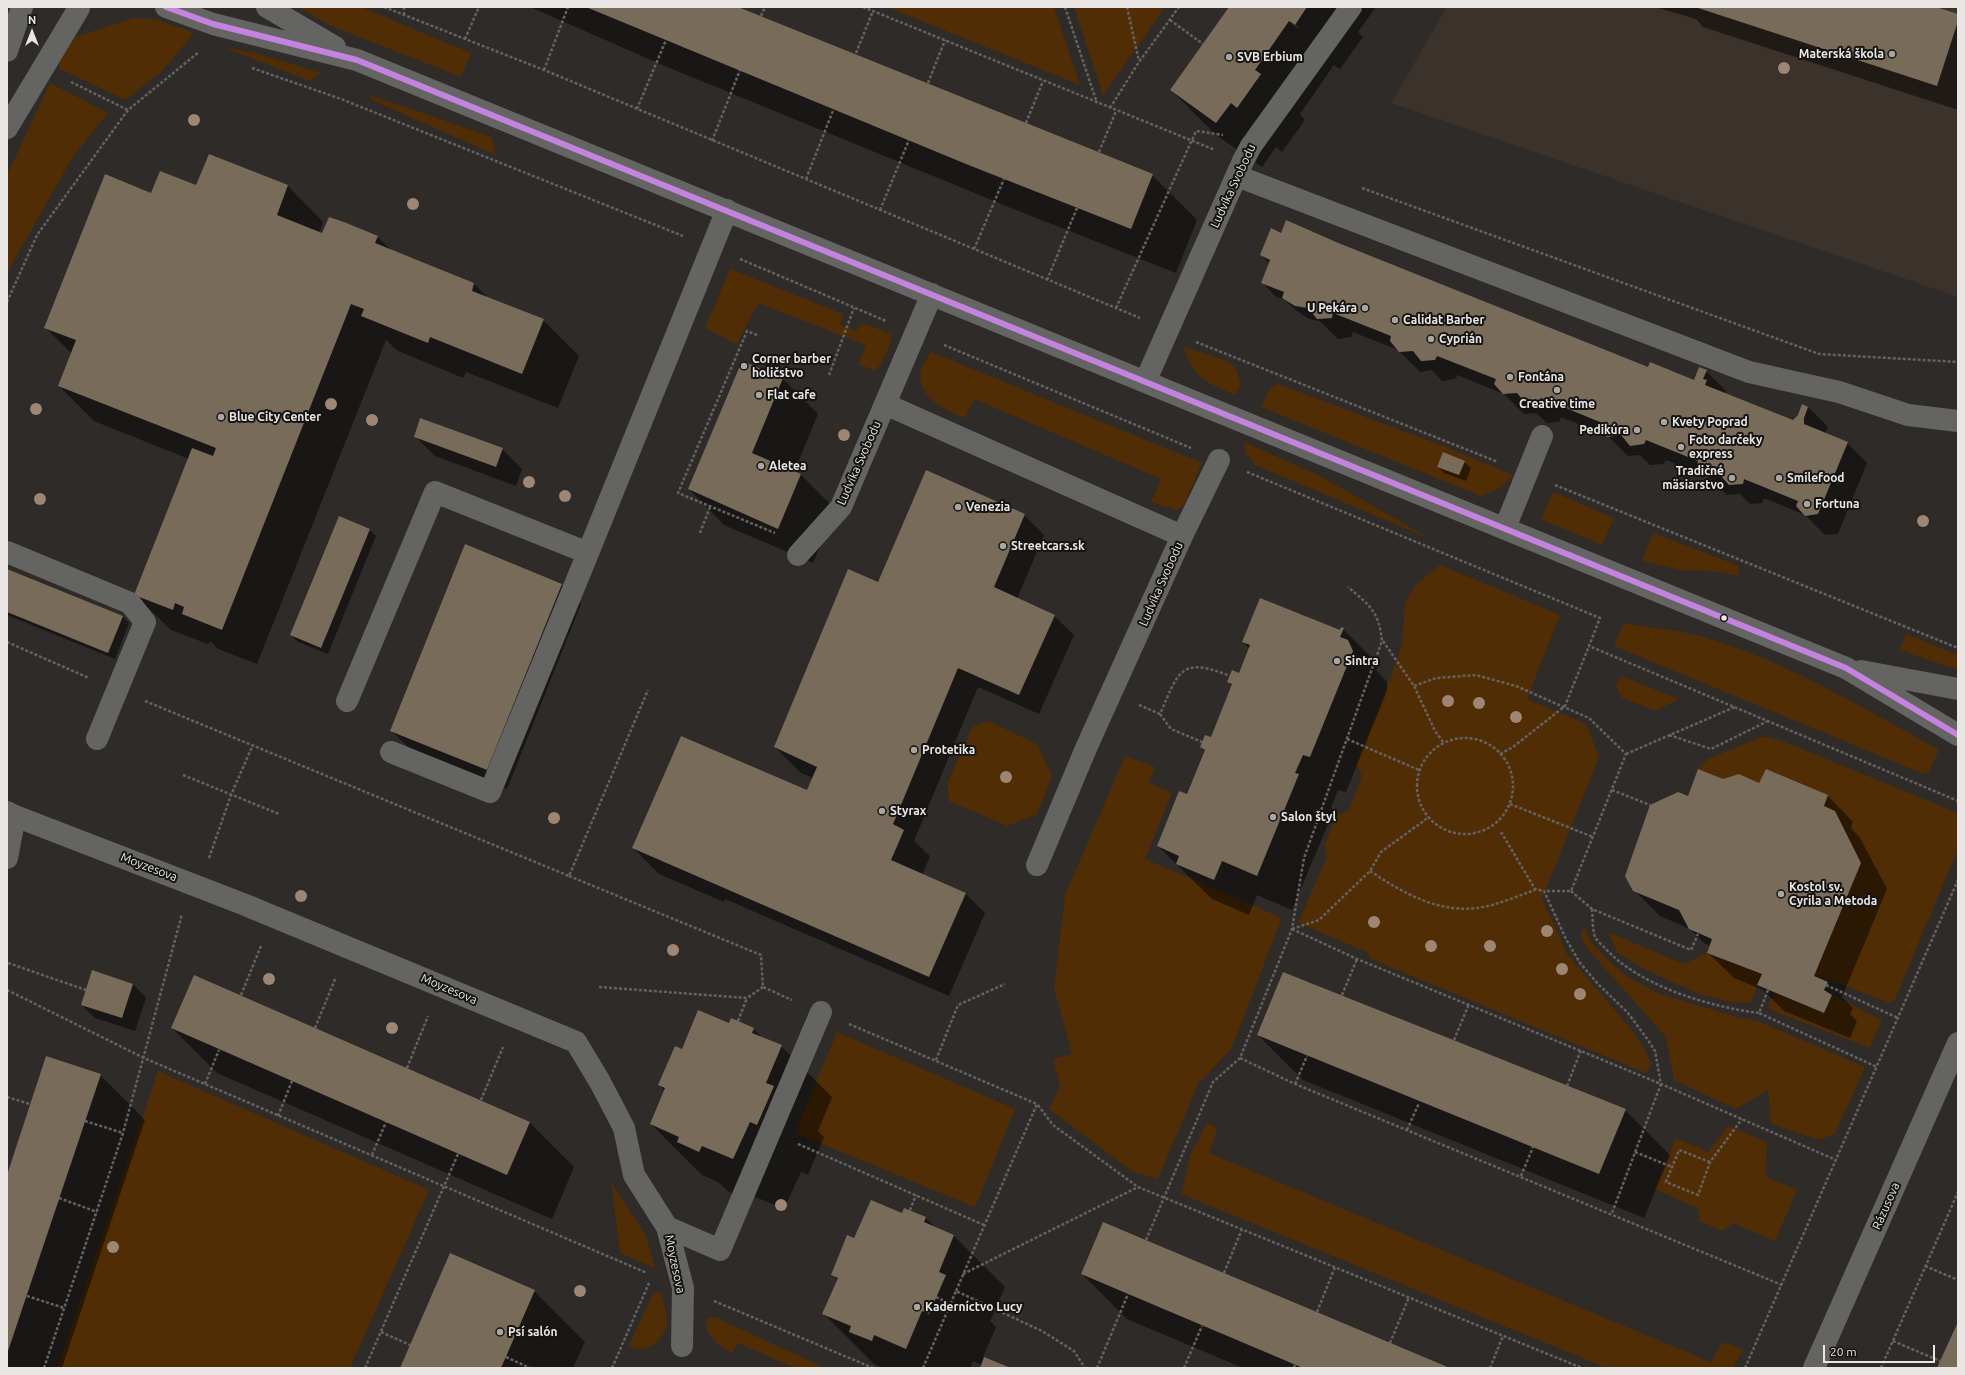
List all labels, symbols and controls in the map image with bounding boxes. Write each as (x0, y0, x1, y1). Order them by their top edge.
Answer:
north arrow (12, 12, 52, 52)
text: N (28, 14, 36, 26)
place label: Materská škola (1799, 47, 1884, 61)
marker: Materská škola (1887, 49, 1897, 59)
place label: SVB Erbium (1237, 50, 1303, 64)
marker: SVB Erbium (1224, 52, 1234, 62)
street label: Ludvíka Svobodu (1207, 142, 1259, 230)
place label: U Pekára (1307, 301, 1357, 315)
marker: U Pekára (1360, 303, 1370, 313)
place label: Calidat Barber (1403, 313, 1484, 327)
marker: Calidat Barber (1390, 315, 1400, 325)
place label: Cyprián (1439, 332, 1482, 346)
marker: Cyprián (1426, 334, 1436, 344)
place label: Corner barber holičstvo (752, 352, 831, 380)
marker: Corner barber holičstvo (739, 361, 749, 371)
place label: Fontána (1518, 370, 1564, 384)
marker: Fontána (1505, 372, 1515, 382)
marker: Creative time (1552, 385, 1562, 395)
place label: Flat cafe (767, 388, 816, 402)
marker: Flat cafe (754, 390, 764, 400)
place label: Creative time (1519, 397, 1595, 411)
place label: Blue City Center (229, 410, 321, 424)
marker: Blue City Center (216, 412, 226, 422)
place label: Kvety Poprad (1672, 415, 1748, 429)
marker: Kvety Poprad (1659, 417, 1669, 427)
street label: Ludvíka Svobodu (834, 419, 884, 507)
place label: Pedikúra (1579, 423, 1629, 437)
marker: Pedikúra (1632, 425, 1642, 435)
place label: Foto darčeky express (1689, 433, 1762, 461)
marker: Foto darčeky express (1676, 442, 1686, 452)
place label: Aletea (769, 459, 806, 473)
marker: Aletea (756, 461, 766, 471)
place label: Tradičné mäsiarstvo (1662, 464, 1724, 492)
place label: Smilefood (1787, 471, 1845, 485)
marker: Tradičné mäsiarstvo (1727, 473, 1737, 483)
marker: Smilefood (1774, 473, 1784, 483)
place label: Fortuna (1815, 497, 1860, 511)
marker: Fortuna (1802, 499, 1812, 509)
place label: Venezia (966, 500, 1010, 514)
marker: Venezia (953, 502, 963, 512)
place label: Streetcars.sk (1011, 539, 1085, 553)
street label: Ludvíka Svobodu (1136, 540, 1186, 628)
marker: Streetcars.sk (998, 541, 1008, 551)
unlabelled marker (1719, 613, 1729, 623)
place label: Sintra (1345, 654, 1379, 668)
marker: Sintra (1332, 656, 1342, 666)
place label: Protetika (922, 743, 975, 757)
marker: Protetika (909, 745, 919, 755)
place label: Styrax (890, 804, 926, 818)
marker: Styrax (877, 806, 887, 816)
place label: Salon štyl (1281, 810, 1336, 824)
marker: Salon štyl (1268, 812, 1278, 822)
street label: Moyzesova (119, 850, 179, 884)
place label: Kostol sv. Cyrila a Metoda (1789, 880, 1877, 908)
marker: Kostol sv. Cyrila a Metoda (1776, 889, 1786, 899)
street label: Moyzesova (419, 971, 479, 1007)
street label: Rázusova (1869, 1180, 1903, 1232)
street label: Moyzesova (662, 1233, 688, 1295)
place label: Kaderníctvo Lucy (925, 1300, 1022, 1314)
marker: Kaderníctvo Lucy (912, 1302, 922, 1312)
place label: Psí salón (508, 1325, 557, 1339)
marker: Psí salón (495, 1327, 505, 1337)
scale bar (1825, 1337, 1937, 1363)
text: 20 m (1830, 1345, 1857, 1358)

